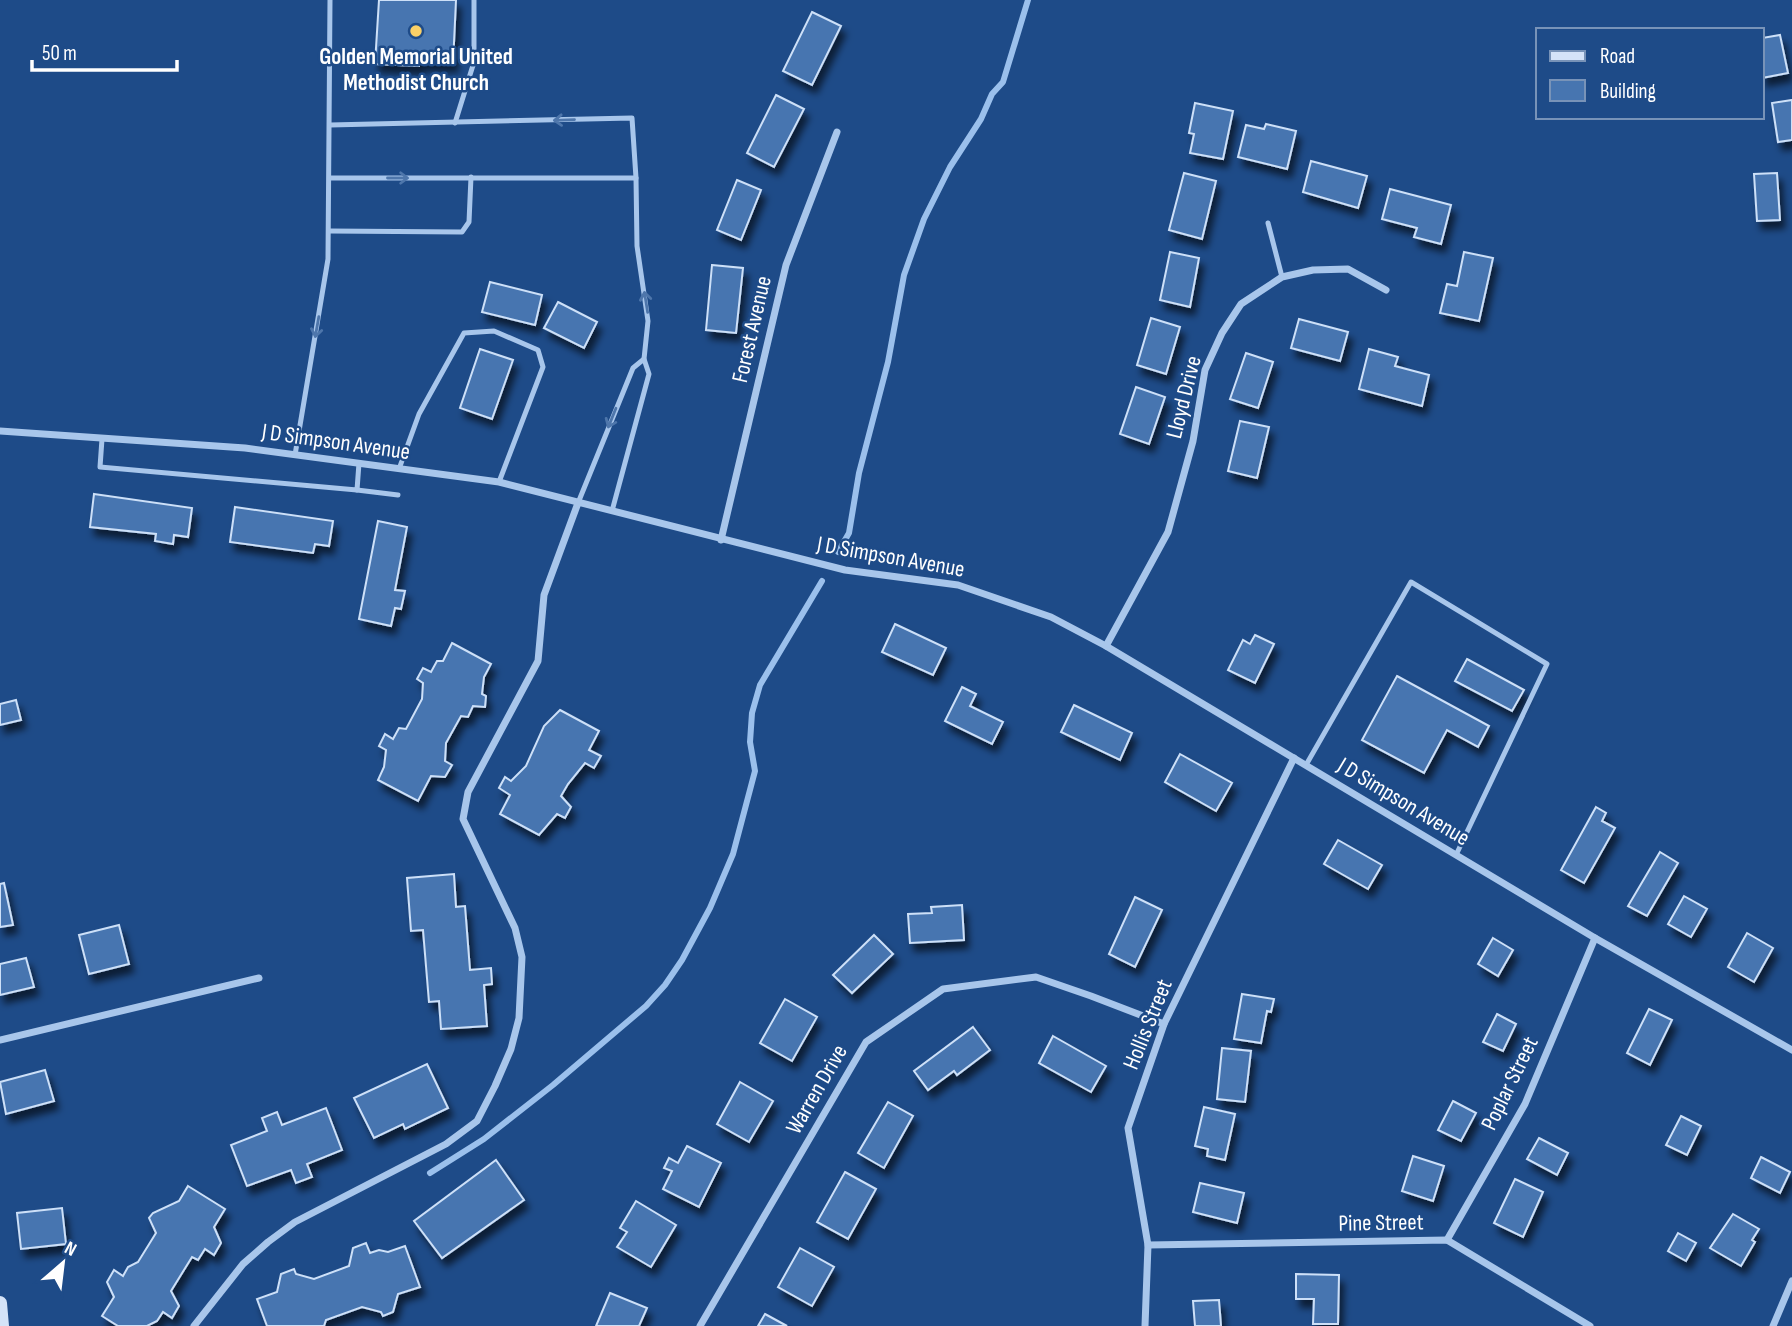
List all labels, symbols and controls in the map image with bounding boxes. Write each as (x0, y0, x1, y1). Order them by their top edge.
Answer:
marker: Golden Memorial United Methodist Church (408, 23, 424, 39)
scale bar (32, 28, 177, 72)
legend (1536, 28, 1764, 119)
text: 50 m (42, 41, 77, 66)
place label: Golden Memorial United Methodist Church (319, 43, 513, 97)
text: Road (1600, 44, 1635, 69)
text: Building (1600, 79, 1656, 104)
one-way arrow (553, 114, 576, 127)
one-way arrow (386, 171, 409, 185)
street label: Forest Avenue (726, 273, 778, 385)
one-way arrow (639, 291, 652, 314)
one-way arrow (310, 315, 323, 338)
street label: Lloyd Drive (1160, 353, 1208, 442)
one-way arrow (605, 407, 618, 428)
street label: J D Simpson Avenue (259, 418, 412, 466)
street label: J D Simpson Avenue (814, 530, 967, 584)
street label: J D Simpson Avenue (1331, 751, 1475, 852)
street label: Hollis Street (1117, 975, 1179, 1074)
street label: Poplar Street (1475, 1032, 1545, 1135)
street label: Warren Drive (780, 1040, 854, 1139)
street label: Pine Street (1338, 1208, 1424, 1238)
north arrow (28, 1228, 98, 1298)
text: N (60, 1237, 80, 1262)

